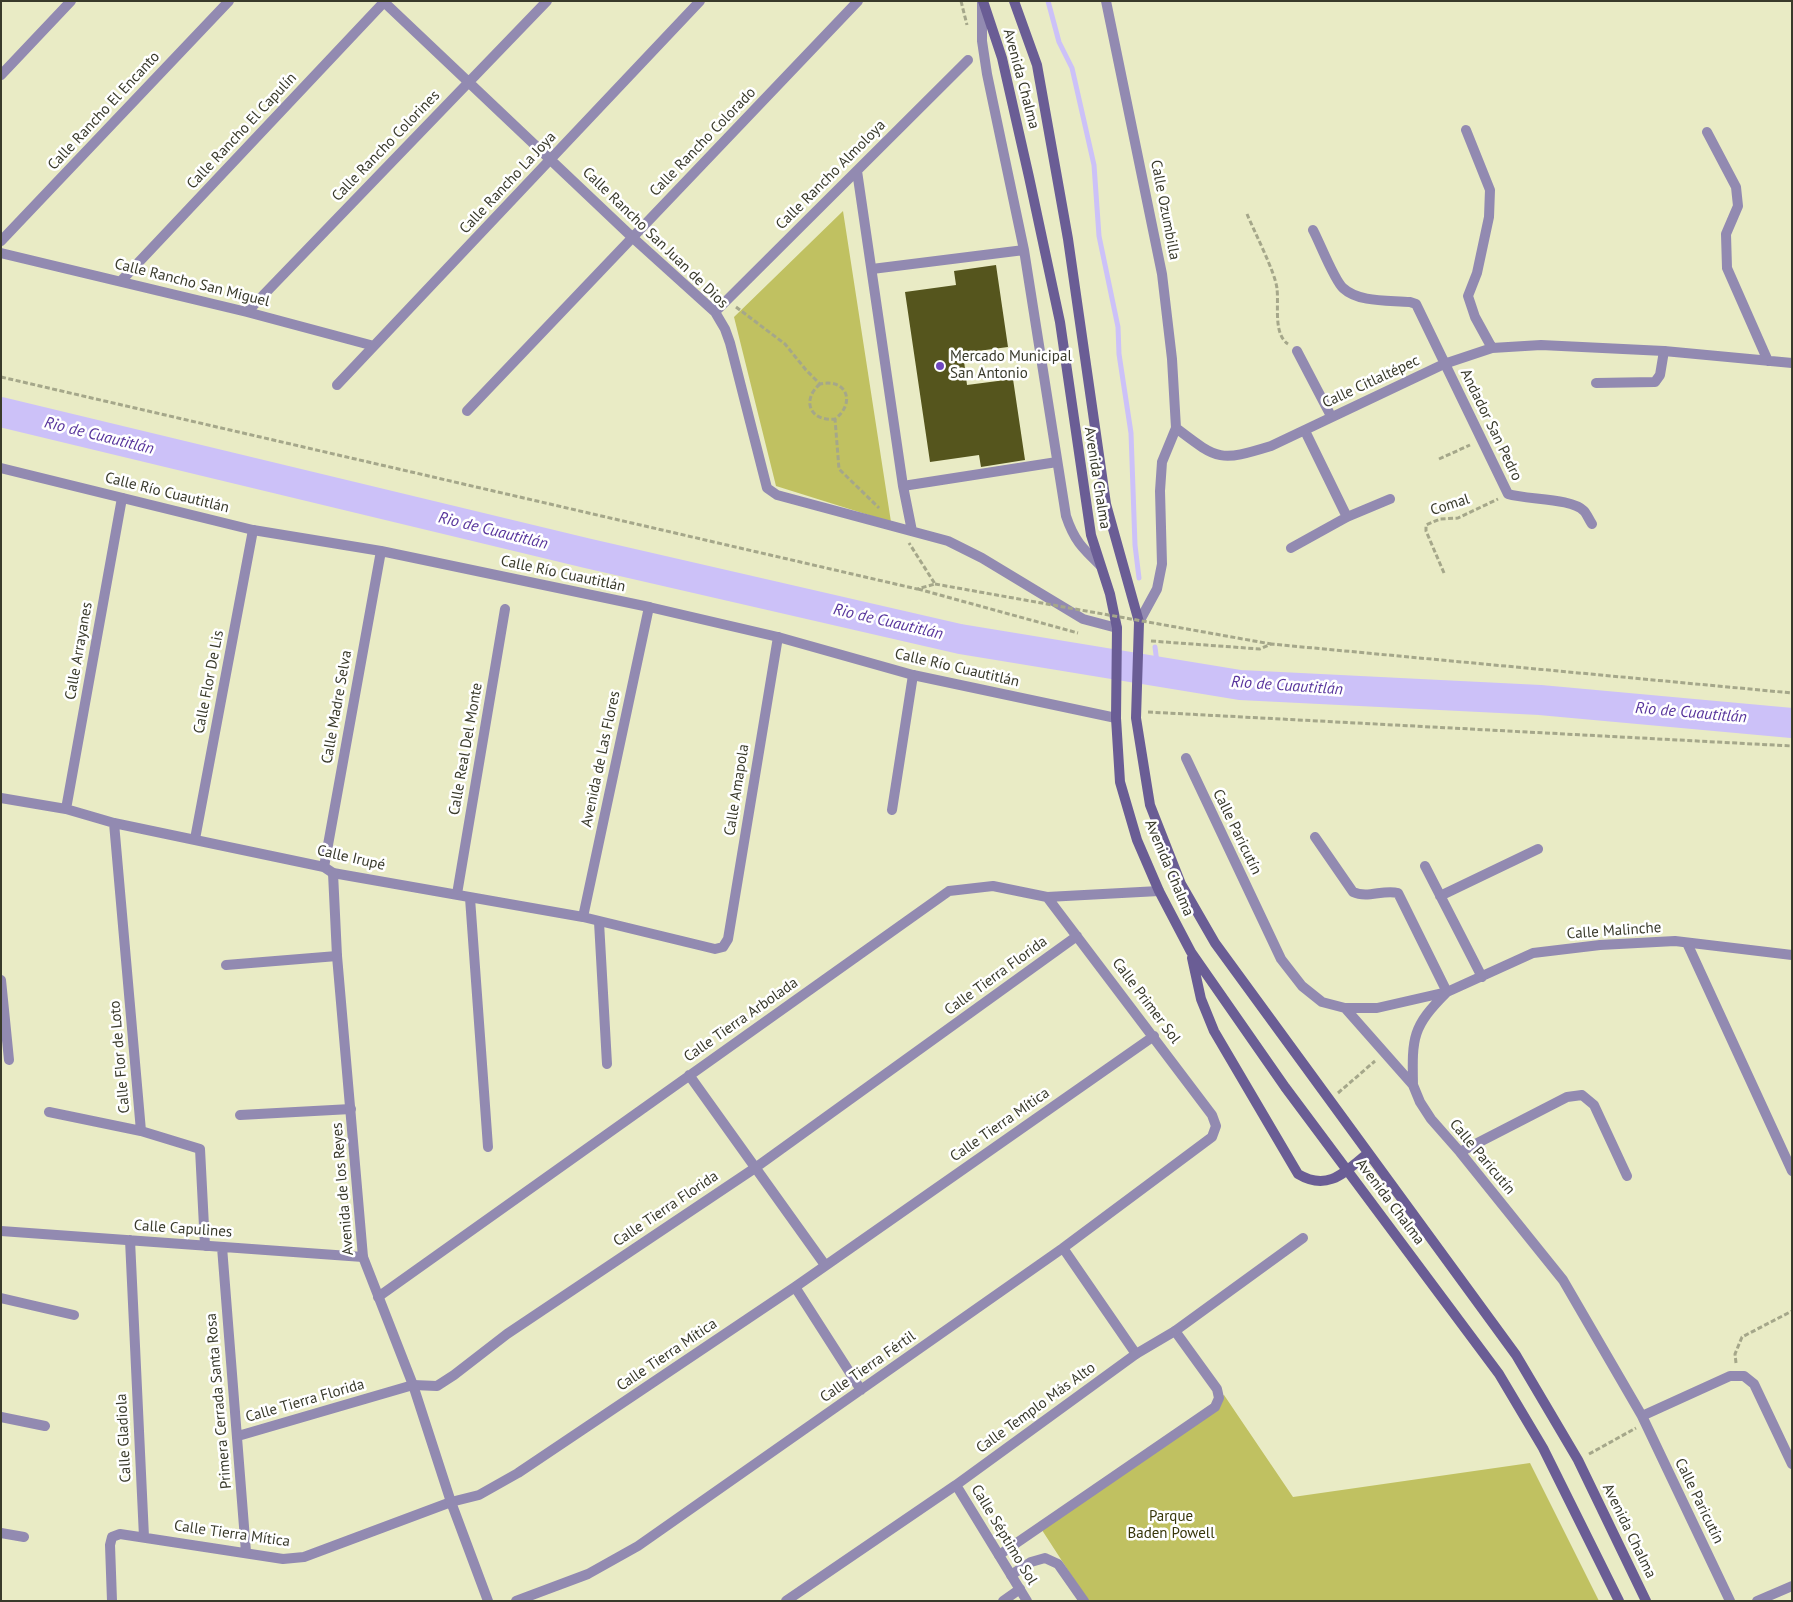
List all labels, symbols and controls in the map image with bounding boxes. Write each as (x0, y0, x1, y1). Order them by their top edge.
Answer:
street label: Avenida Chalma (999, 27, 1043, 131)
street label: Calle Rancho El Encanto (44, 48, 164, 174)
street label: Calle Rancho El Capulín (183, 69, 301, 193)
street label: Calle Rancho Colorado (646, 84, 760, 200)
street label: Calle Rancho Colorines (328, 87, 444, 205)
street label: Calle Rancho Almoloya (772, 116, 890, 234)
street label: Calle Rancho La Joya (456, 128, 560, 238)
street label: Calle Ozumbilla (1146, 159, 1184, 261)
street label: Calle Rancho San Juan de Dios (579, 164, 731, 312)
street label: Calle Rancho San Miguel (113, 255, 271, 311)
place label: Mercado Municipal San Antonio (950, 348, 1072, 383)
street label: Calle Citlaltépec (1320, 352, 1422, 412)
marker: Mercado Municipal San Antonio (934, 360, 946, 372)
street label: Andador San Pedro (1456, 366, 1526, 484)
water label: Rio de Cuautitlán (42, 413, 156, 459)
street label: Avenida Chalma (1080, 426, 1114, 530)
street label: Calle Río Cuautitlán (103, 469, 231, 517)
street label: Comal (1428, 490, 1472, 520)
water label: Rio de Cuautitlán (436, 508, 550, 554)
street label: Calle Río Cuautitlán (499, 552, 627, 596)
water label: Rio de Cuautitlán (831, 600, 945, 644)
street label: Calle Arrayanes (62, 601, 96, 701)
street label: Calle Flor De Lis (190, 629, 228, 735)
street label: Calle Río Cuautitlán (893, 645, 1021, 691)
street label: Calle Madre Selva (318, 649, 356, 765)
water label: Rio de Cuautitlán (1230, 673, 1344, 699)
street label: Calle Real Del Monte (445, 681, 487, 817)
street label: Avenida de Las Flores (578, 689, 624, 829)
water label: Rio de Cuautitlán (1634, 699, 1748, 727)
street label: Calle Amapola (721, 743, 753, 837)
street label: Calle Paricutín (1209, 786, 1265, 878)
street label: Avenida Chalma (1141, 817, 1197, 919)
street label: Calle Irupé (315, 841, 387, 875)
street label: Calle Malinche (1566, 919, 1662, 943)
street label: Calle Tierra Florida (941, 933, 1051, 1019)
street label: Calle Primer Sol (1108, 955, 1184, 1047)
street label: Calle Tierra Arbolada (681, 974, 801, 1066)
street label: Calle Flor de Loto (106, 1000, 134, 1114)
street label: Calle Tierra Mítica (947, 1084, 1053, 1166)
street label: Calle Paricutín (1445, 1116, 1519, 1198)
street label: Avenida de los Reyes (328, 1122, 358, 1256)
street label: Avenida Chalma (1352, 1155, 1428, 1249)
street label: Calle Tierra Florida (610, 1167, 722, 1251)
street label: Calle Capulines (133, 1217, 233, 1241)
street label: Primera Cerrada Santa Rosa (202, 1312, 236, 1490)
street label: Calle Tierra Mítica (613, 1315, 721, 1395)
street label: Calle Tierra Fértil (817, 1327, 919, 1407)
street label: Calle Templo Más Alto (973, 1359, 1099, 1457)
street label: Calle Tierra Florida (244, 1375, 366, 1427)
street label: Calle Gladiola (113, 1393, 135, 1483)
street label: Calle Paricutín (1671, 1455, 1727, 1547)
street label: Avenida Chalma (1598, 1481, 1660, 1581)
street label: Calle Séptimo Sol (967, 1482, 1041, 1588)
park label: Parque Baden Powell (1127, 1508, 1215, 1543)
street label: Calle Tierra Mítica (173, 1517, 291, 1551)

